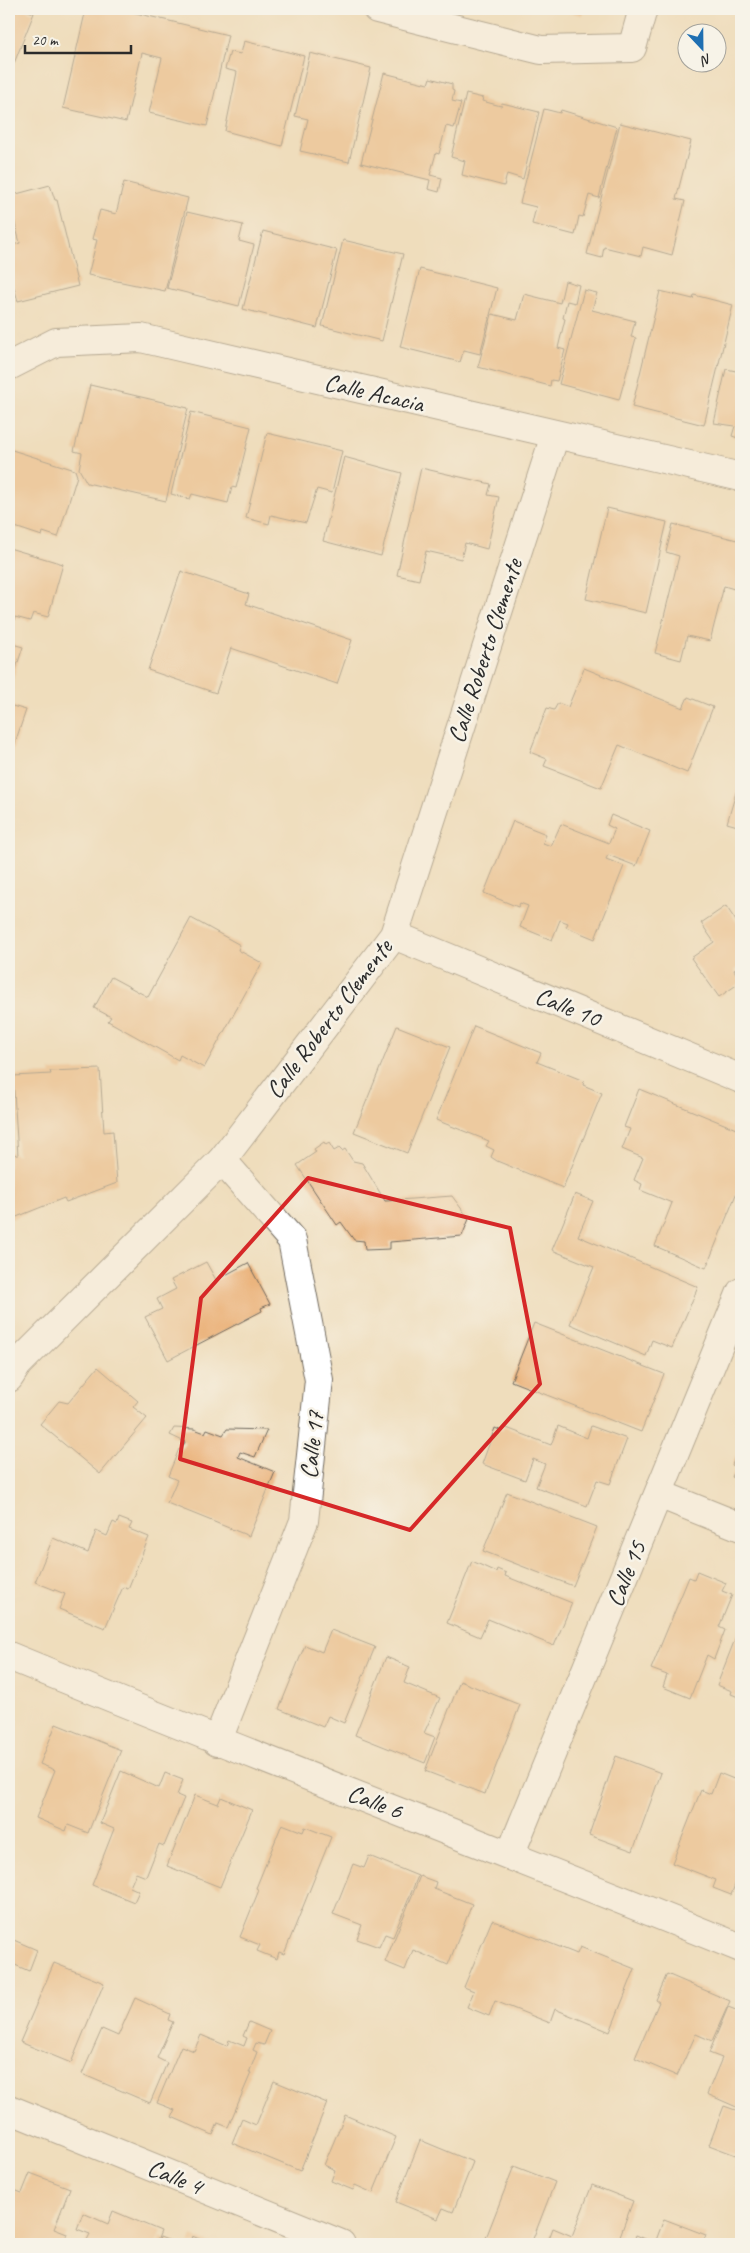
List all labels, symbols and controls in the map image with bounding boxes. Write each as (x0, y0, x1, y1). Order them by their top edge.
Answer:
scale bar (25, 22, 131, 54)
north arrow (678, 22, 728, 72)
text: 20 m (32, 31, 59, 50)
text: N (697, 50, 714, 70)
street label: Calle Acacia (321, 366, 429, 420)
street label: Calle Roberto Clemente (440, 553, 530, 747)
street label: Calle Roberto Clemente (259, 931, 401, 1105)
street label: Calle 10 (531, 979, 607, 1035)
street label: Calle 17 (293, 1408, 332, 1480)
street label: Calle 15 (598, 1535, 654, 1611)
street label: Calle 6 (343, 1777, 408, 1827)
street label: Calle 4 (143, 2152, 210, 2203)

